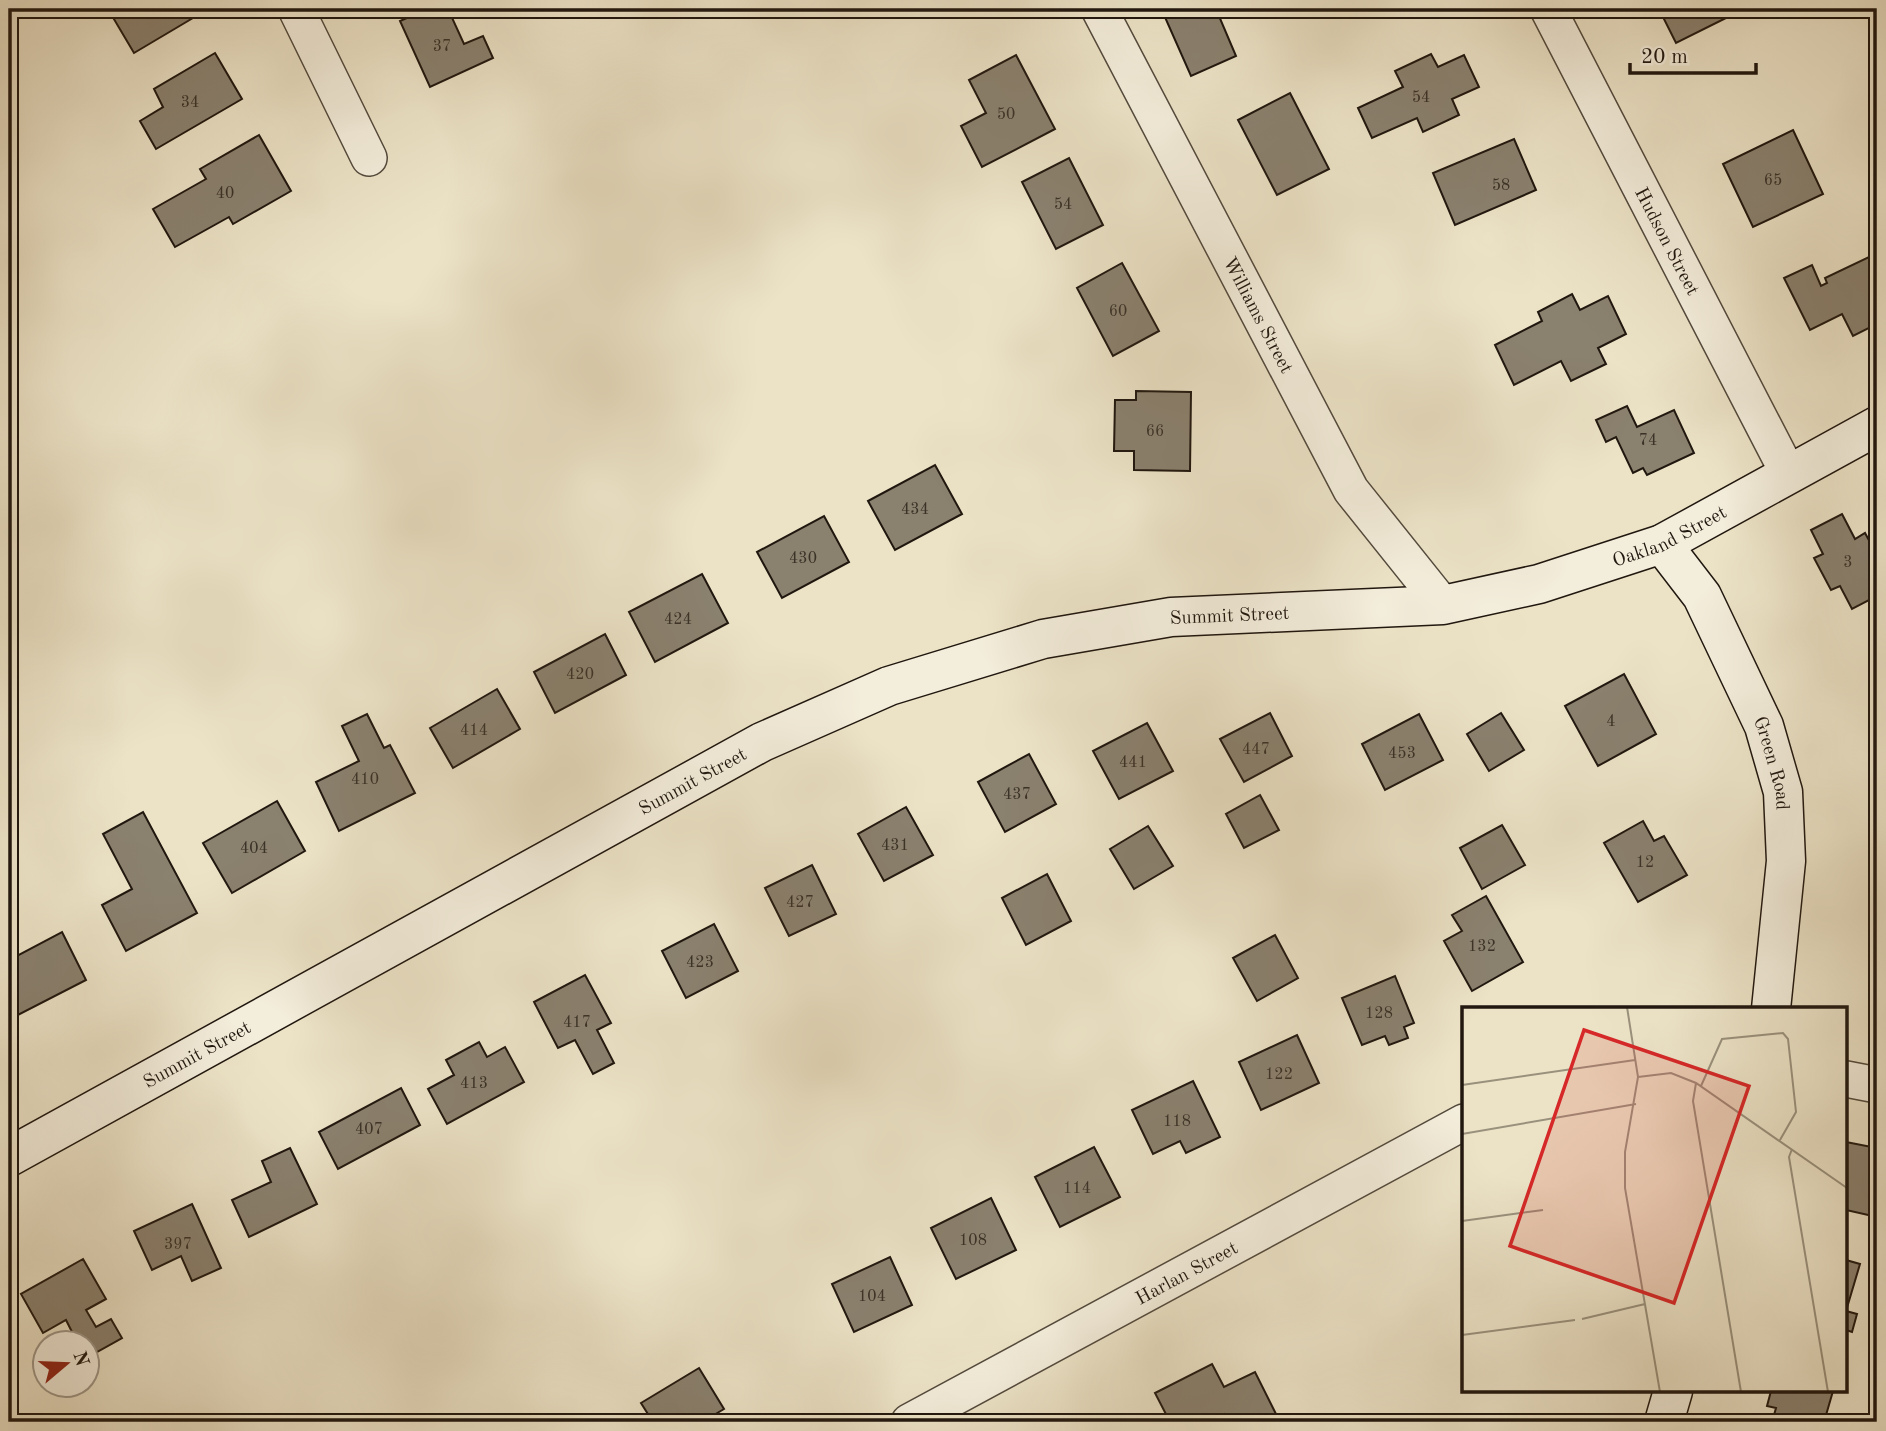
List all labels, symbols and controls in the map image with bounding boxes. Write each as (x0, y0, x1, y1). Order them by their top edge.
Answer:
scale bar (1630, 32, 1756, 76)
house number: 37 (433, 39, 451, 55)
text: 20 m (1641, 47, 1688, 68)
house number: 54 (1412, 90, 1430, 106)
house number: 34 (181, 95, 199, 111)
house number: 50 (997, 107, 1015, 123)
house number: 65 (1764, 173, 1782, 189)
house number: 58 (1492, 178, 1510, 194)
street label: Hudson Street (1630, 185, 1701, 299)
house number: 40 (216, 186, 234, 202)
house number: 54 (1054, 197, 1072, 213)
street label: Williams Street (1219, 254, 1295, 377)
house number: 60 (1109, 304, 1127, 320)
house number: 66 (1146, 424, 1164, 440)
house number: 74 (1639, 433, 1657, 449)
house number: 434 (901, 502, 929, 518)
street label: Oakland Street (1611, 504, 1730, 571)
house number: 430 (789, 551, 817, 567)
house number: 3 (1843, 555, 1853, 571)
street label: Summit Street (1169, 605, 1290, 629)
house number: 424 (664, 612, 692, 628)
house number: 420 (566, 667, 594, 683)
house number: 4 (1606, 714, 1616, 730)
street label: Green Road (1749, 714, 1791, 811)
house number: 414 (460, 723, 488, 739)
house number: 447 (1242, 742, 1270, 758)
street label: Summit Street (636, 746, 750, 820)
house number: 453 (1388, 746, 1416, 762)
house number: 441 (1119, 755, 1147, 771)
house number: 410 (351, 772, 379, 788)
house number: 437 (1003, 787, 1031, 803)
house number: 431 (881, 838, 909, 854)
house number: 404 (240, 841, 268, 857)
house number: 12 (1636, 855, 1654, 871)
house number: 427 (786, 895, 814, 911)
house number: 132 (1468, 939, 1496, 955)
house number: 423 (686, 955, 714, 971)
house number: 128 (1365, 1006, 1393, 1022)
inset map (1462, 1007, 1848, 1392)
house number: 417 (563, 1015, 591, 1031)
street label: Summit Street (141, 1019, 255, 1093)
house number: 122 (1265, 1067, 1293, 1083)
house number: 413 (460, 1076, 488, 1092)
house number: 118 (1163, 1114, 1191, 1130)
house number: 407 (355, 1122, 383, 1138)
house number: 114 (1063, 1181, 1091, 1197)
house number: 108 (959, 1233, 987, 1249)
house number: 397 (164, 1237, 192, 1253)
street label: Harlan Street (1133, 1239, 1241, 1310)
house number: 104 (858, 1289, 886, 1305)
north arrow (32, 1330, 102, 1400)
text: N (68, 1349, 91, 1370)

